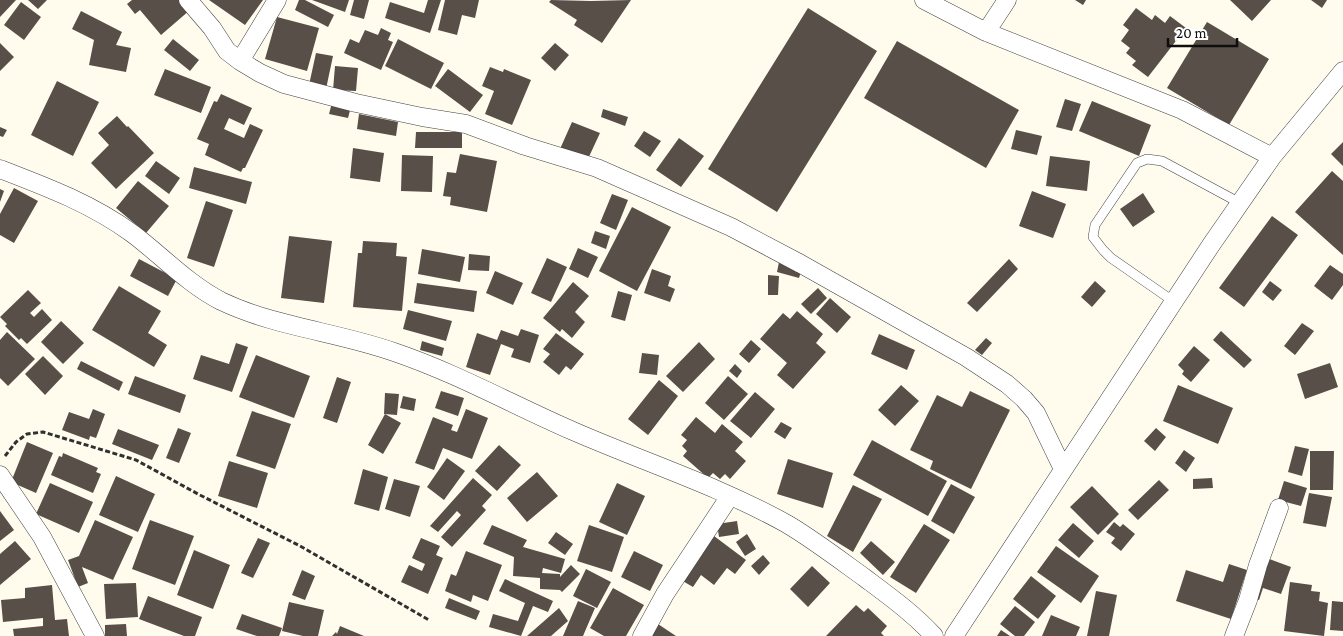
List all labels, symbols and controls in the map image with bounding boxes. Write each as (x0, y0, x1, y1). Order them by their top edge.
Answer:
scale bar (1168, 15, 1237, 47)
text: 20 m (1176, 25, 1207, 41)

